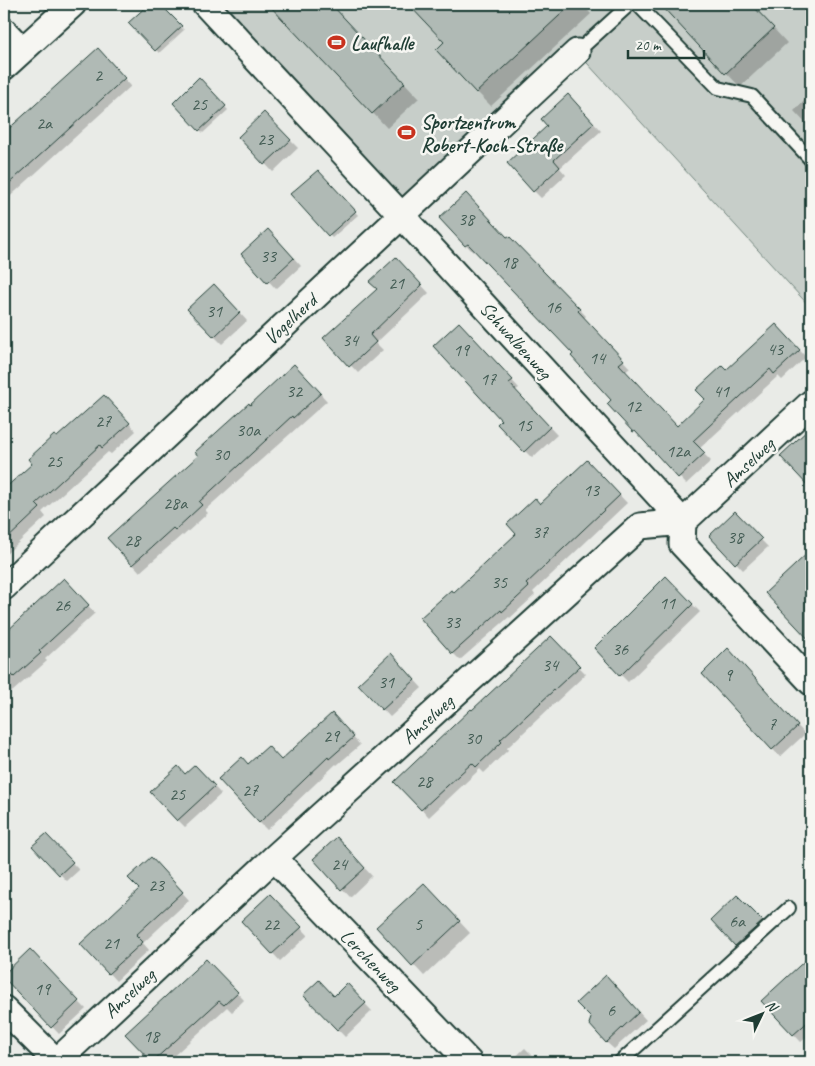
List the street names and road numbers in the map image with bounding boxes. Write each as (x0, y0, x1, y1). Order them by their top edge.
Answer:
street label: Vogelherd (258, 286, 325, 350)
street label: Schwalbenweg (474, 296, 558, 386)
street label: Amselweg (717, 431, 781, 493)
street label: Amselweg (396, 688, 460, 749)
street label: Lerchenweg (335, 924, 408, 998)
street label: Amselweg (98, 962, 162, 1024)

